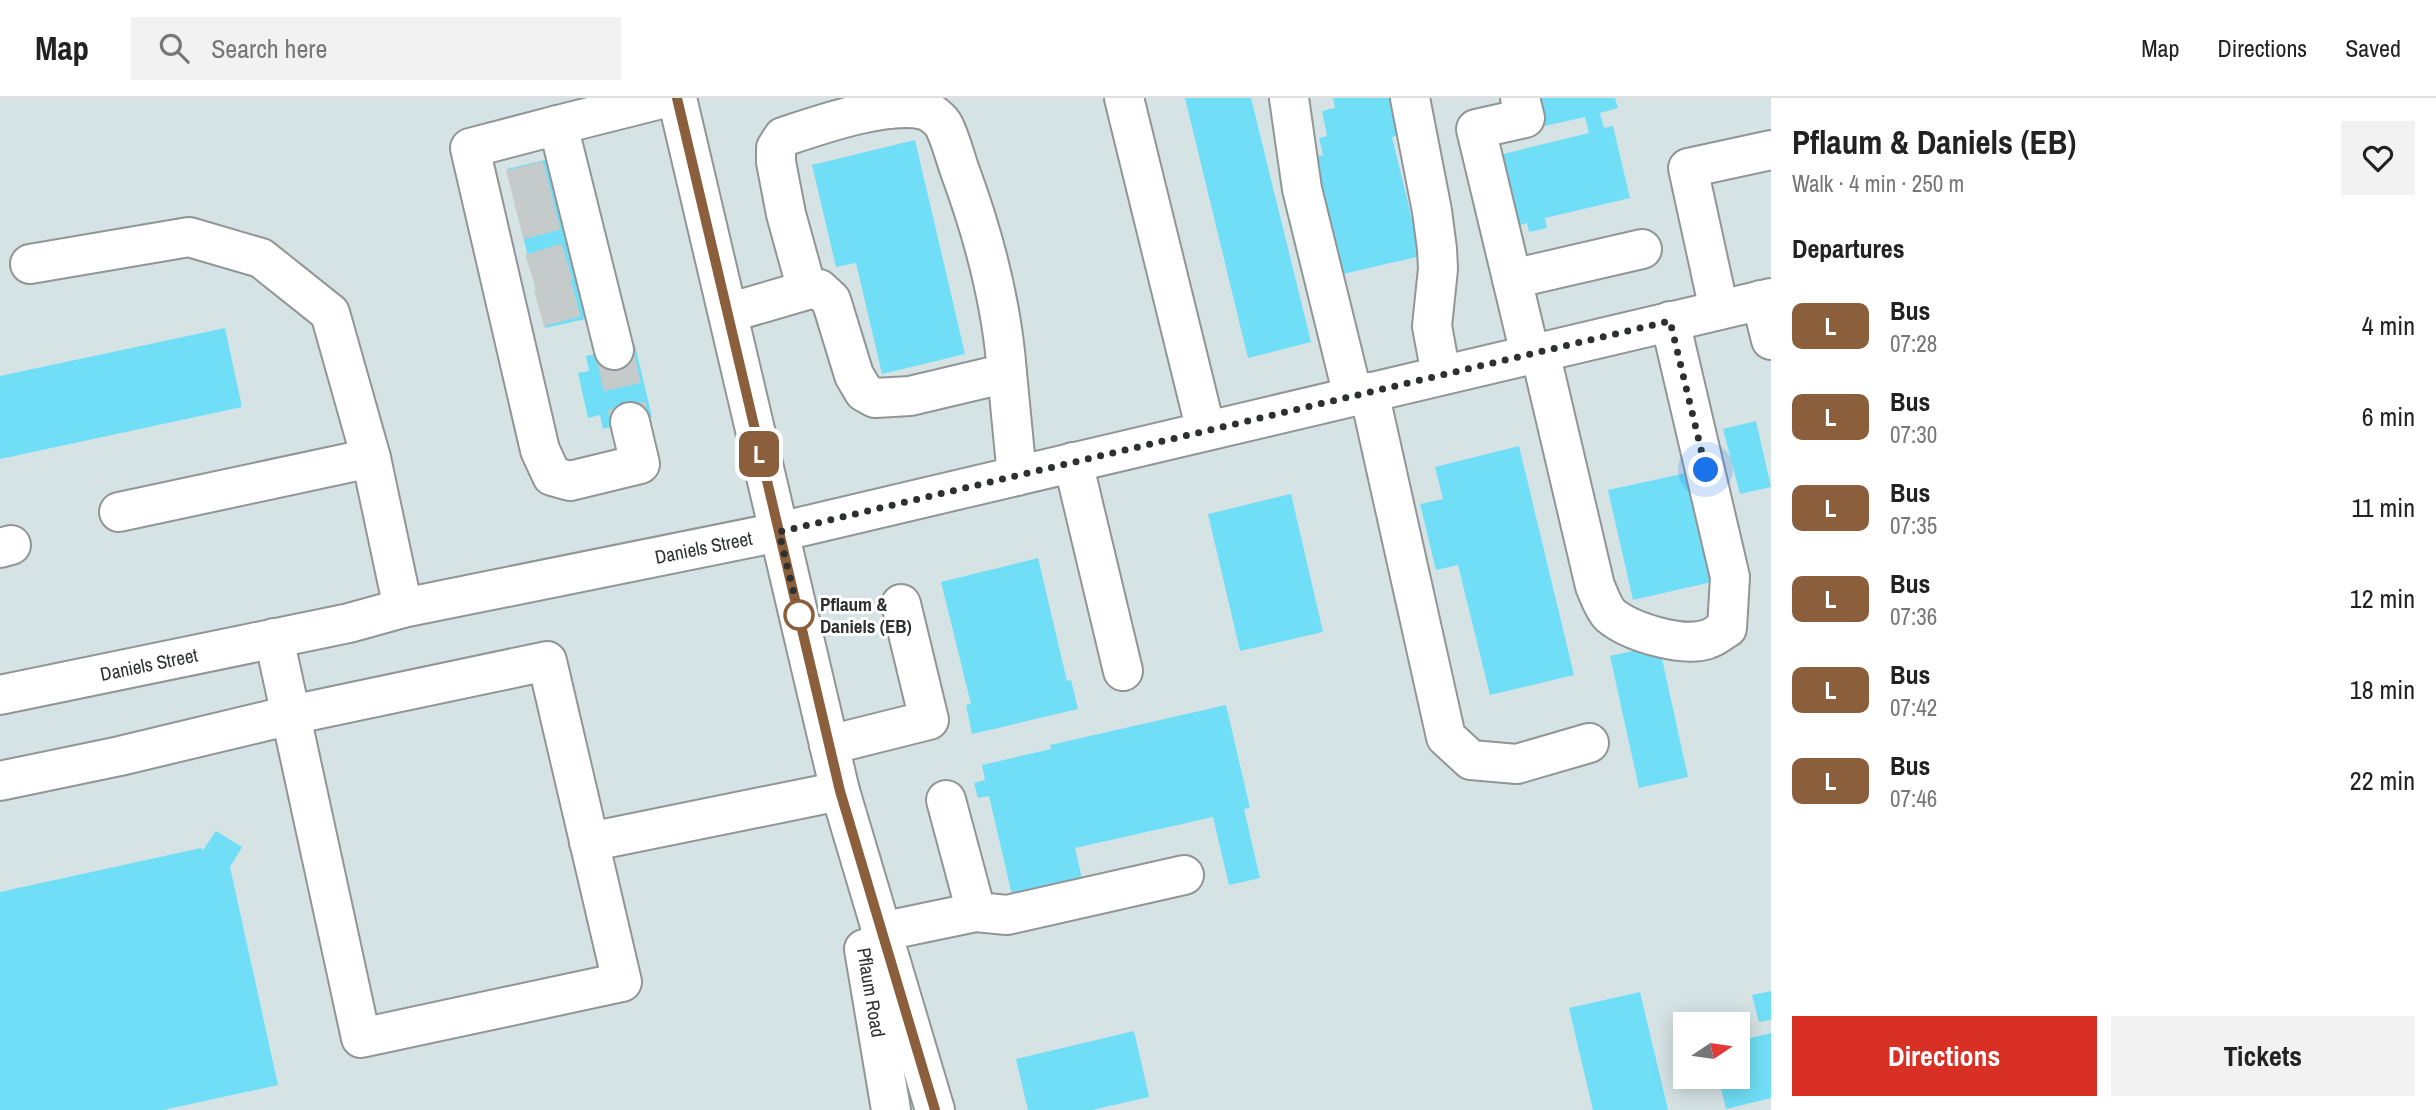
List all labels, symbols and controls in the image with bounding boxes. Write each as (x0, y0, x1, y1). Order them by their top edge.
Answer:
search box (131, 17, 621, 80)
text: Map (35, 26, 89, 70)
icon: search (155, 29, 193, 67)
text: Search here (211, 31, 327, 66)
text: Map (2141, 32, 2179, 64)
text: Directions (2217, 32, 2307, 64)
text: Saved (2345, 32, 2401, 64)
text: Pflaum & Daniels (EB) (1792, 120, 2076, 164)
button: heart (2341, 121, 2415, 195)
text: Walk · 4 min · 250 m (1792, 168, 1964, 199)
text: Departures (1792, 231, 1905, 266)
text: Bus (1890, 293, 1930, 328)
text: 4 min (2362, 308, 2415, 343)
text: L (1824, 310, 1837, 342)
text: 07:28 (1890, 328, 1937, 359)
text: Bus (1890, 384, 1930, 419)
text: 6 min (2362, 399, 2415, 434)
text: L (1824, 401, 1837, 433)
text: 07:30 (1890, 419, 1937, 450)
line badge: L (736, 431, 782, 477)
text: L (753, 438, 765, 470)
your location (1688, 452, 1723, 487)
text: Bus (1890, 475, 1930, 510)
text: 11 min (2351, 490, 2415, 525)
text: L (1824, 492, 1837, 524)
text: 07:35 (1890, 510, 1937, 541)
street label: Daniels Street (653, 525, 755, 570)
text: Bus (1890, 566, 1930, 601)
text: 12 min (2350, 581, 2415, 616)
text: L (1824, 583, 1837, 615)
place label: Pflaum & Daniels (EB) (820, 591, 912, 639)
marker: Pflaum & Daniels (EB) (784, 600, 814, 630)
text: 07:36 (1890, 601, 1937, 632)
street label: Daniels Street (98, 641, 201, 687)
text: Bus (1890, 657, 1930, 692)
text: 18 min (2350, 672, 2415, 707)
text: L (1824, 674, 1837, 706)
text: 07:42 (1890, 692, 1937, 723)
text: Bus (1890, 748, 1930, 783)
text: 22 min (2350, 763, 2415, 798)
text: L (1824, 765, 1837, 797)
text: 07:46 (1890, 783, 1937, 814)
street label: Pflaum Road (851, 946, 892, 1039)
north arrow (1673, 1012, 1750, 1088)
map controls (1673, 1012, 1750, 1089)
button: Directions (1792, 1016, 2097, 1096)
button: Tickets (2111, 1016, 2415, 1096)

